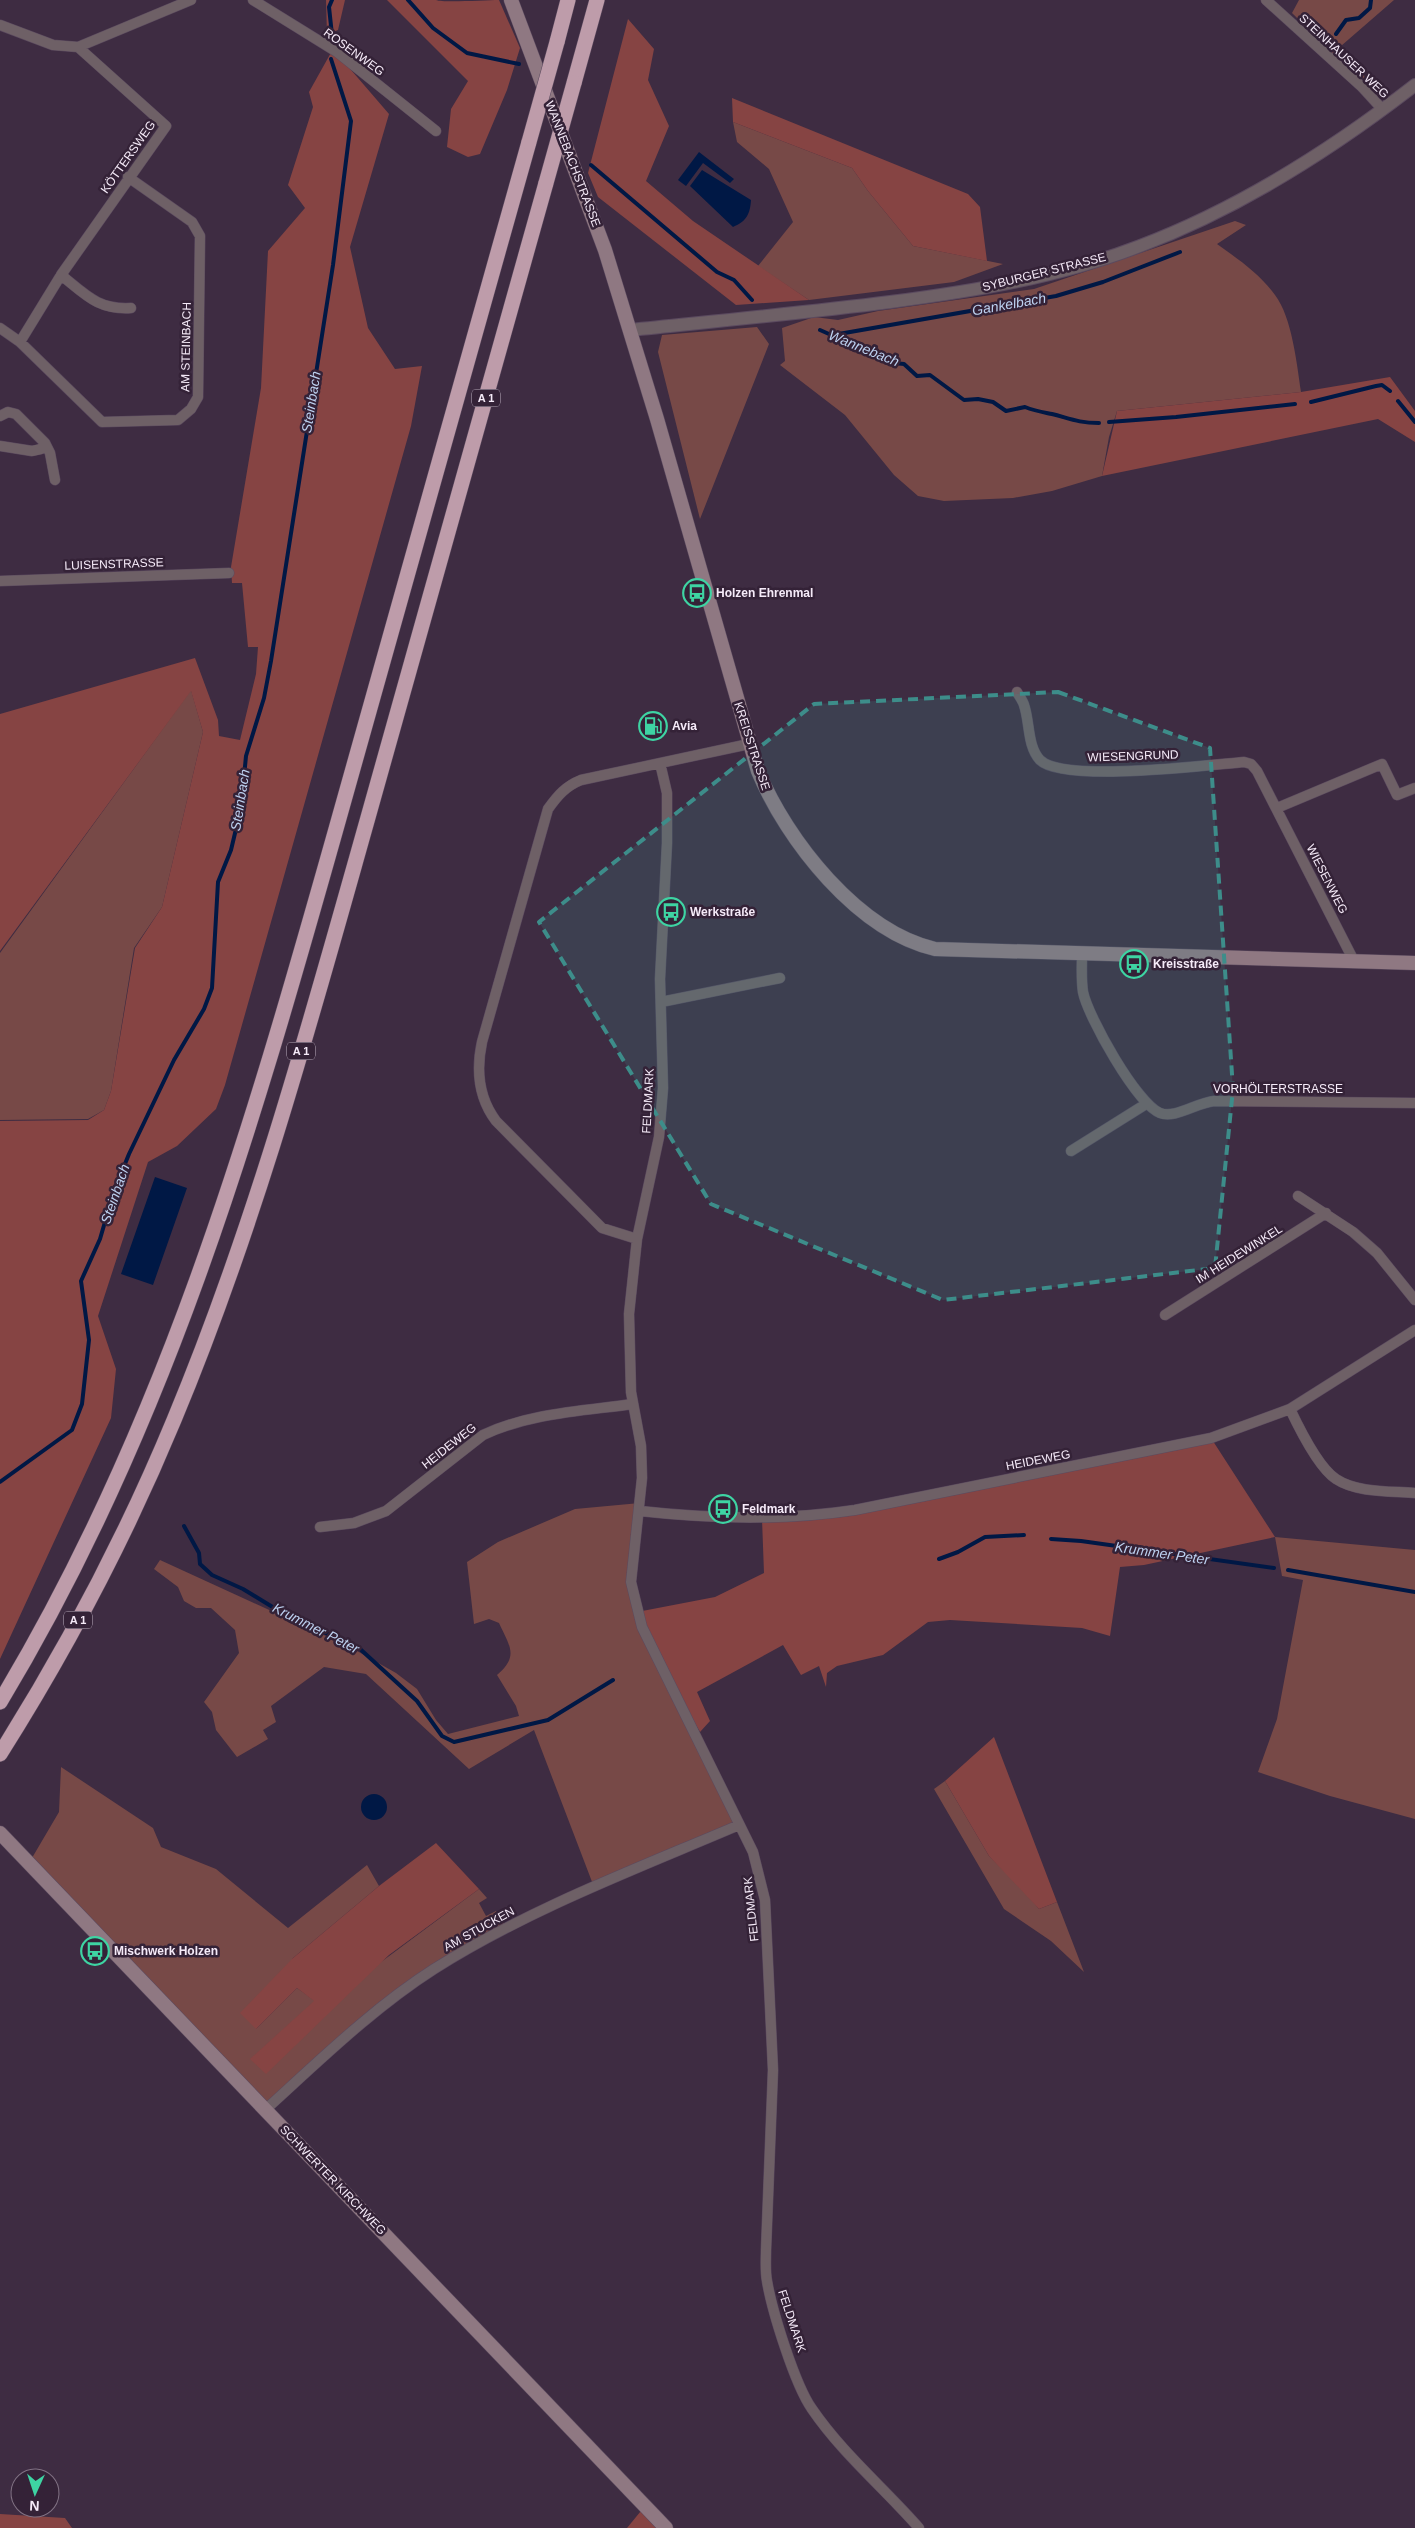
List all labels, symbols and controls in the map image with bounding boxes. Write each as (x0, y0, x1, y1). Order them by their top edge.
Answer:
street label: STEINHAUSER WEG (1296, 11, 1392, 101)
street label: ROSENWEG (321, 25, 387, 79)
street label: WANNEBACHSTRASSE (543, 99, 603, 229)
street label: KÖTTERSWEG (98, 118, 158, 196)
street label: SYBURGER STRASSE (981, 250, 1107, 294)
water label: Gankelbach (971, 290, 1047, 318)
street label: AM STEINBACH (178, 302, 194, 392)
water label: Wannebach (826, 327, 902, 369)
water label: Steinbach (298, 370, 324, 434)
road number: A 1 (472, 389, 500, 406)
street label: LUISENSTRASSE (64, 555, 164, 573)
bus stop icon: Holzen Ehrenmal (682, 578, 712, 608)
place label: Holzen Ehrenmal (716, 586, 813, 600)
street label: KREISSTRASSE (731, 700, 773, 792)
fuel station icon: Avia (638, 711, 668, 741)
place label: Avia (672, 719, 697, 733)
street label: WIESENGRUND (1087, 747, 1179, 765)
water label: Steinbach (227, 768, 253, 832)
street label: WIESENWEG (1304, 842, 1350, 916)
bus stop icon: Werkstraße (656, 897, 686, 927)
place label: Werkstraße (690, 905, 755, 919)
bus stop icon: Kreisstraße (1119, 949, 1149, 979)
place label: Kreisstraße (1153, 957, 1219, 971)
road number: A 1 (287, 1042, 315, 1060)
street label: FELDMARK (639, 1068, 657, 1134)
street label: VORHÖLTERSTRASSE (1213, 1082, 1343, 1096)
water label: Steinbach (97, 1162, 133, 1226)
street label: IM HEIDEWINKEL (1193, 1222, 1285, 1286)
street label: HEIDEWEG (419, 1420, 479, 1472)
street label: HEIDEWEG (1005, 1447, 1071, 1473)
bus stop icon: Feldmark (708, 1494, 738, 1524)
place label: Feldmark (742, 1502, 796, 1516)
water label: Krummer Peter (1114, 1538, 1211, 1568)
water label: Krummer Peter (270, 1599, 363, 1657)
road number: A 1 (64, 1612, 92, 1628)
street label: FELDMARK (741, 1876, 761, 1942)
street label: AM STUCKEN (441, 1904, 517, 1954)
bus stop icon: Mischwerk Holzen (80, 1936, 110, 1966)
place label: Mischwerk Holzen (114, 1944, 218, 1958)
street label: SCHWERTER KIRCHWEG (277, 2122, 389, 2238)
street label: FELDMARK (775, 2288, 809, 2354)
north arrow (10, 2468, 60, 2518)
text: N (29, 2498, 40, 2514)

